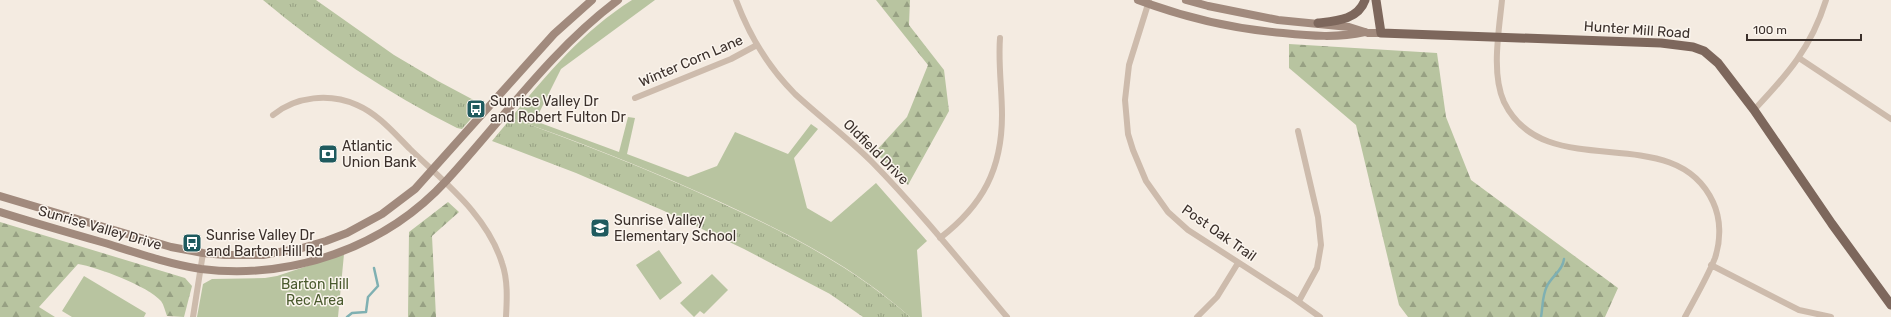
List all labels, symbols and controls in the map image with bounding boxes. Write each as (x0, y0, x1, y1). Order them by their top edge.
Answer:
scale bar (1747, 16, 1861, 42)
street label: Hunter Mill Road (1583, 18, 1691, 42)
text: 100 m (1753, 23, 1787, 37)
street label: Winter Corn Lane (636, 31, 746, 91)
place label: Sunrise Valley Dr and Robert Fulton Dr (490, 93, 626, 126)
bus stop icon: Sunrise Valley Dr and Robert Fulton Dr (465, 98, 487, 120)
street label: Oldfield Drive (840, 116, 912, 188)
place label: Atlantic Union Bank (342, 138, 417, 171)
bank icon: Atlantic Union Bank (317, 143, 339, 165)
street label: Post Oak Trail (1178, 201, 1260, 265)
street label: Sunrise Valley Drive (36, 202, 164, 254)
place label: Sunrise Valley Elementary School (614, 212, 736, 245)
school or university icon: Sunrise Valley Elementary School (589, 217, 611, 239)
place label: Sunrise Valley Dr and Barton Hill Rd (206, 227, 323, 260)
bus stop icon: Sunrise Valley Dr and Barton Hill Rd (181, 232, 203, 254)
park label: Barton Hill Rec Area (281, 276, 349, 309)

